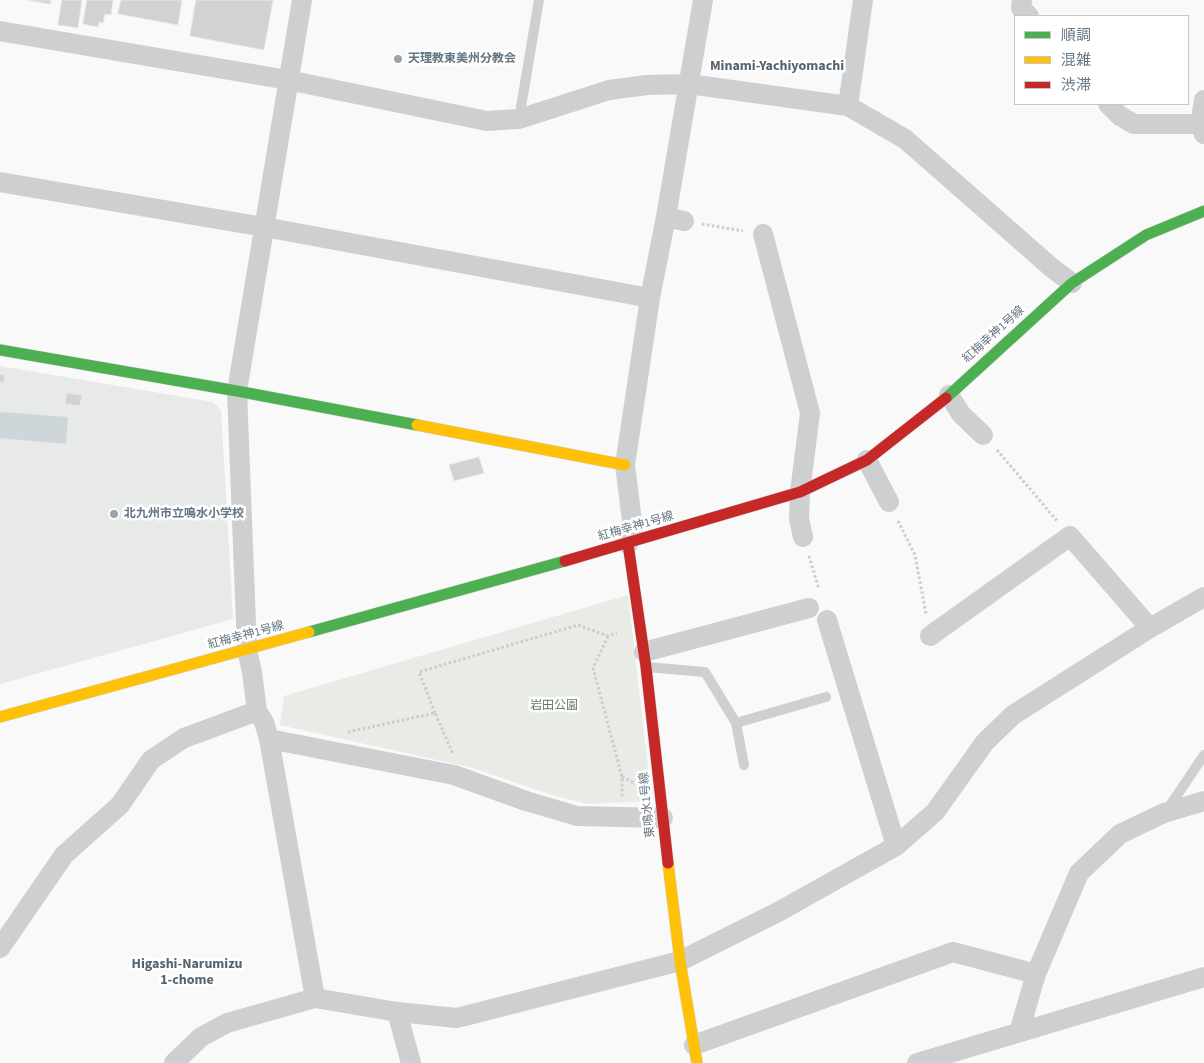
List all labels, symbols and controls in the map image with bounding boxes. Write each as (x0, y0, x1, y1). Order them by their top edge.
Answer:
legend (1014, 15, 1189, 105)
text: 順調 (1061, 25, 1091, 46)
text: 混雑 (1061, 50, 1091, 71)
place label: 天理教東美州分教会 (408, 52, 516, 66)
marker: 天理教東美州分教会 (392, 53, 404, 65)
district label: Minami-Yachiyomachi (710, 59, 844, 75)
text: 渋滞 (1061, 75, 1091, 96)
street label: 紅梅幸神1号線 (960, 304, 1028, 366)
place label: 北九州市立鳴水小学校 (124, 507, 244, 521)
marker: 北九州市立鳴水小学校 (108, 508, 120, 520)
street label: 紅梅幸神1号線 (597, 509, 675, 545)
street label: 紅梅幸神1号線 (206, 619, 286, 653)
park label: 岩田公園 (530, 699, 578, 713)
street label: 東鳴水1号線 (637, 771, 659, 839)
district label: Higashi-Narumizu 1-chome (132, 957, 242, 990)

